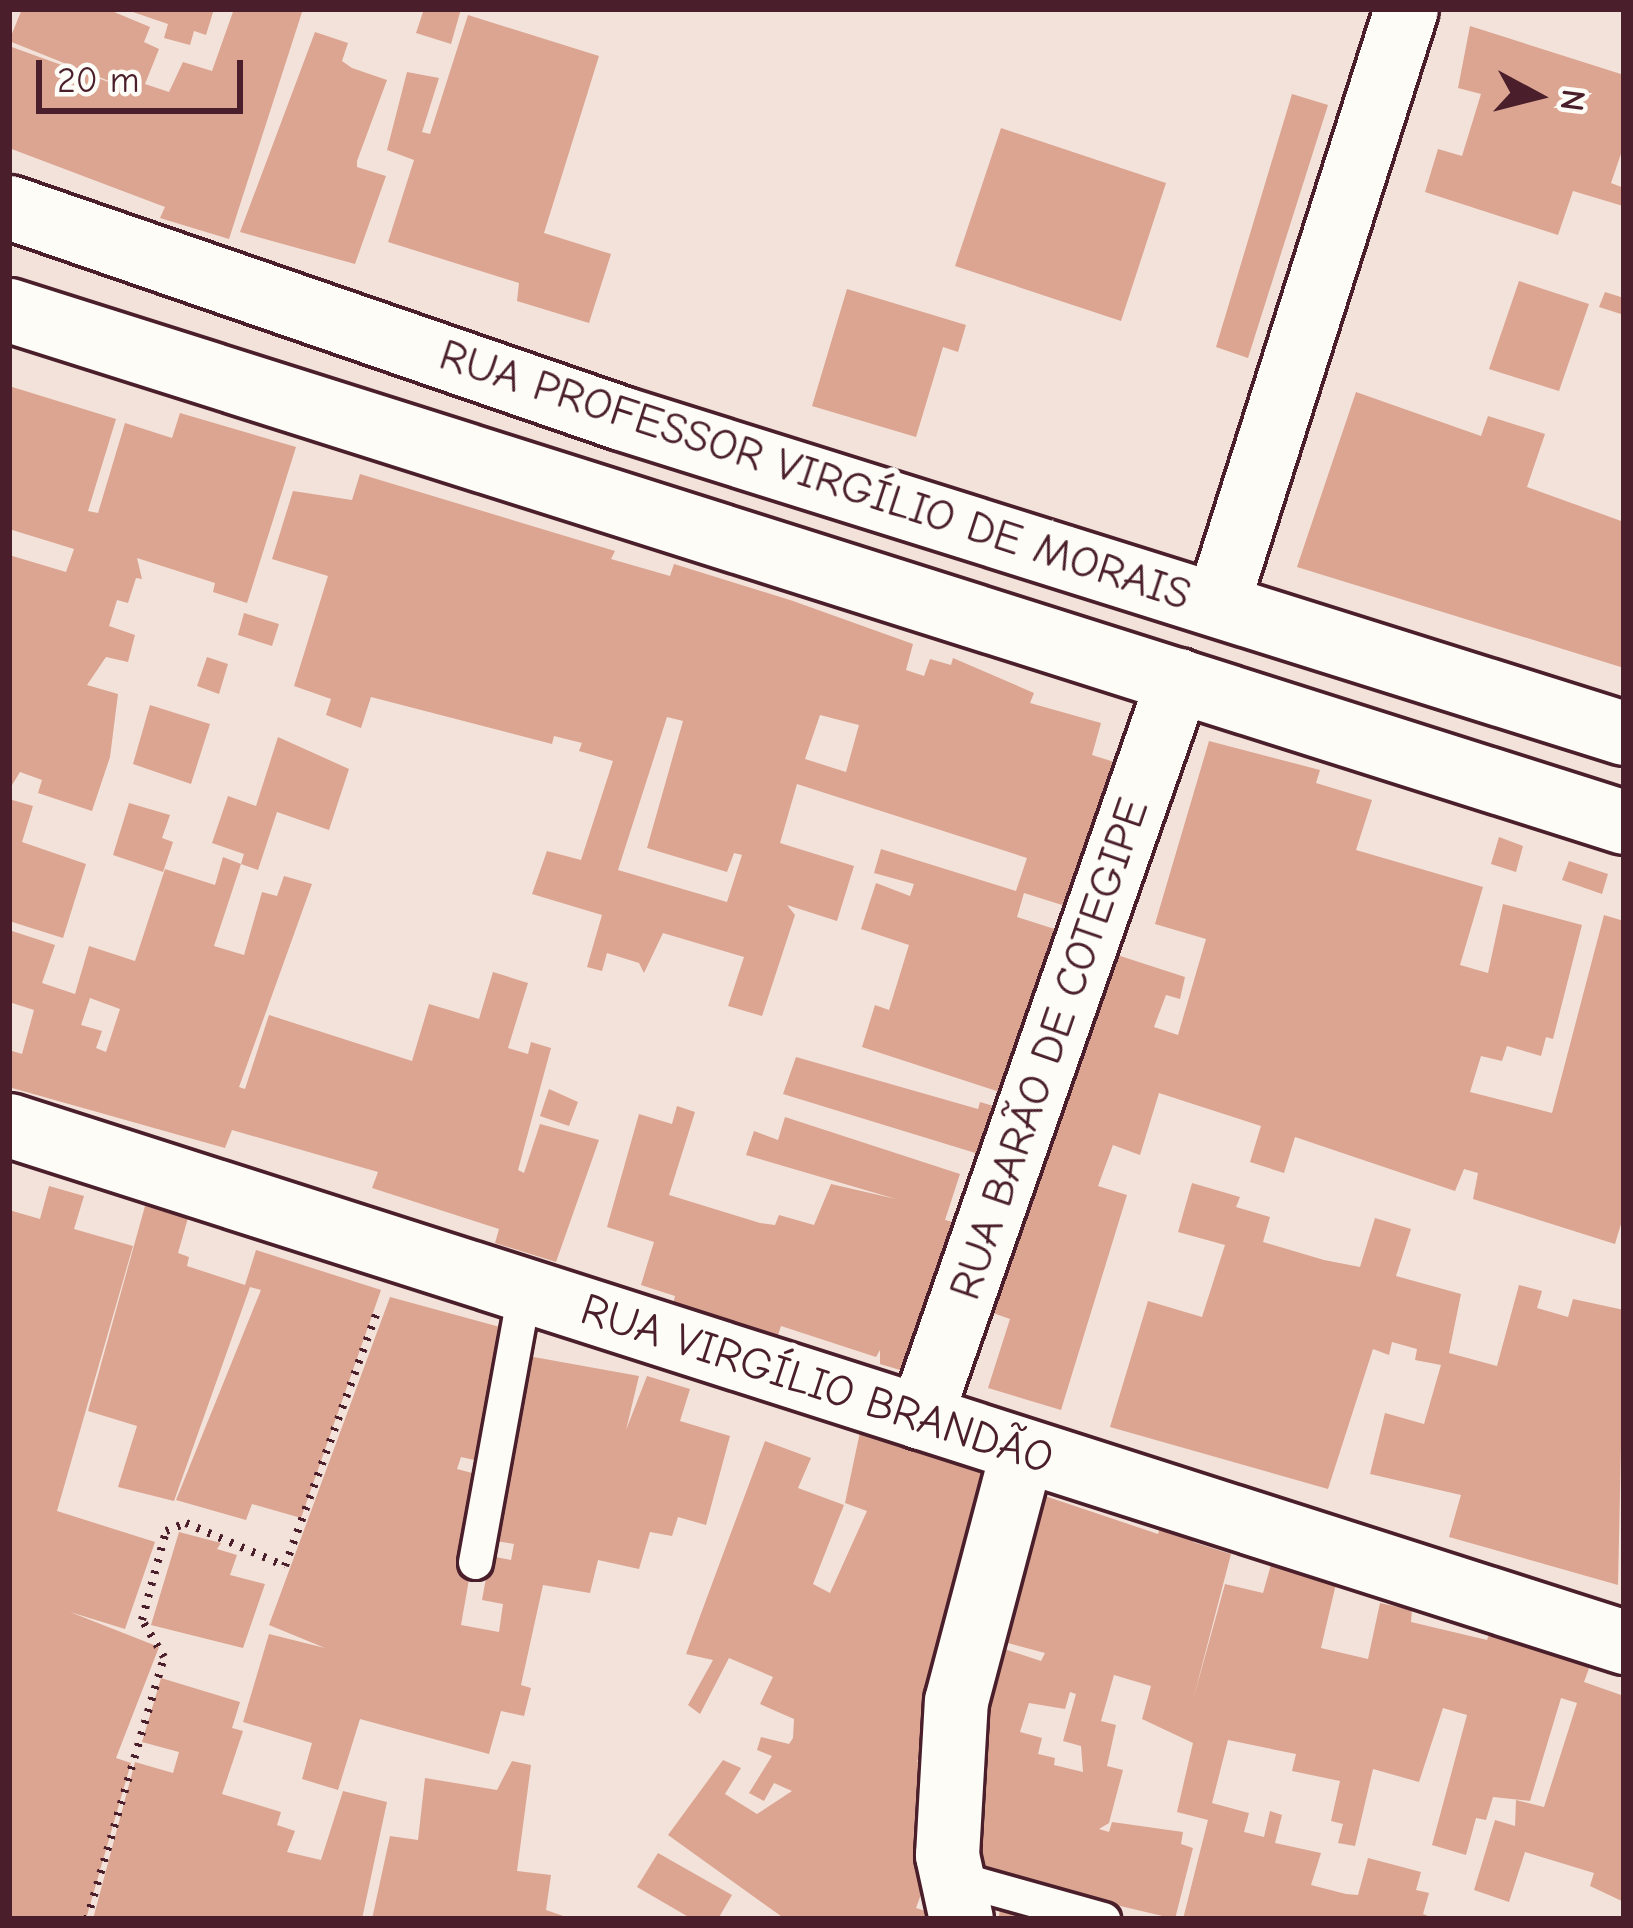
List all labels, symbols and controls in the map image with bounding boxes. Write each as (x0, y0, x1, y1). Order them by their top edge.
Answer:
scale bar (42, 36, 249, 110)
north arrow (1477, 36, 1597, 156)
text: 20 m (57, 60, 140, 101)
text: N (1553, 87, 1593, 113)
street label: RUA PROFESSOR VIRGÍLIO DE MORAIS (433, 328, 1197, 622)
street label: RUA BARÃO DE COTEGIPE (938, 791, 1160, 1307)
street label: RUA VIRGÍLIO BRANDÃO (574, 1282, 1060, 1486)

